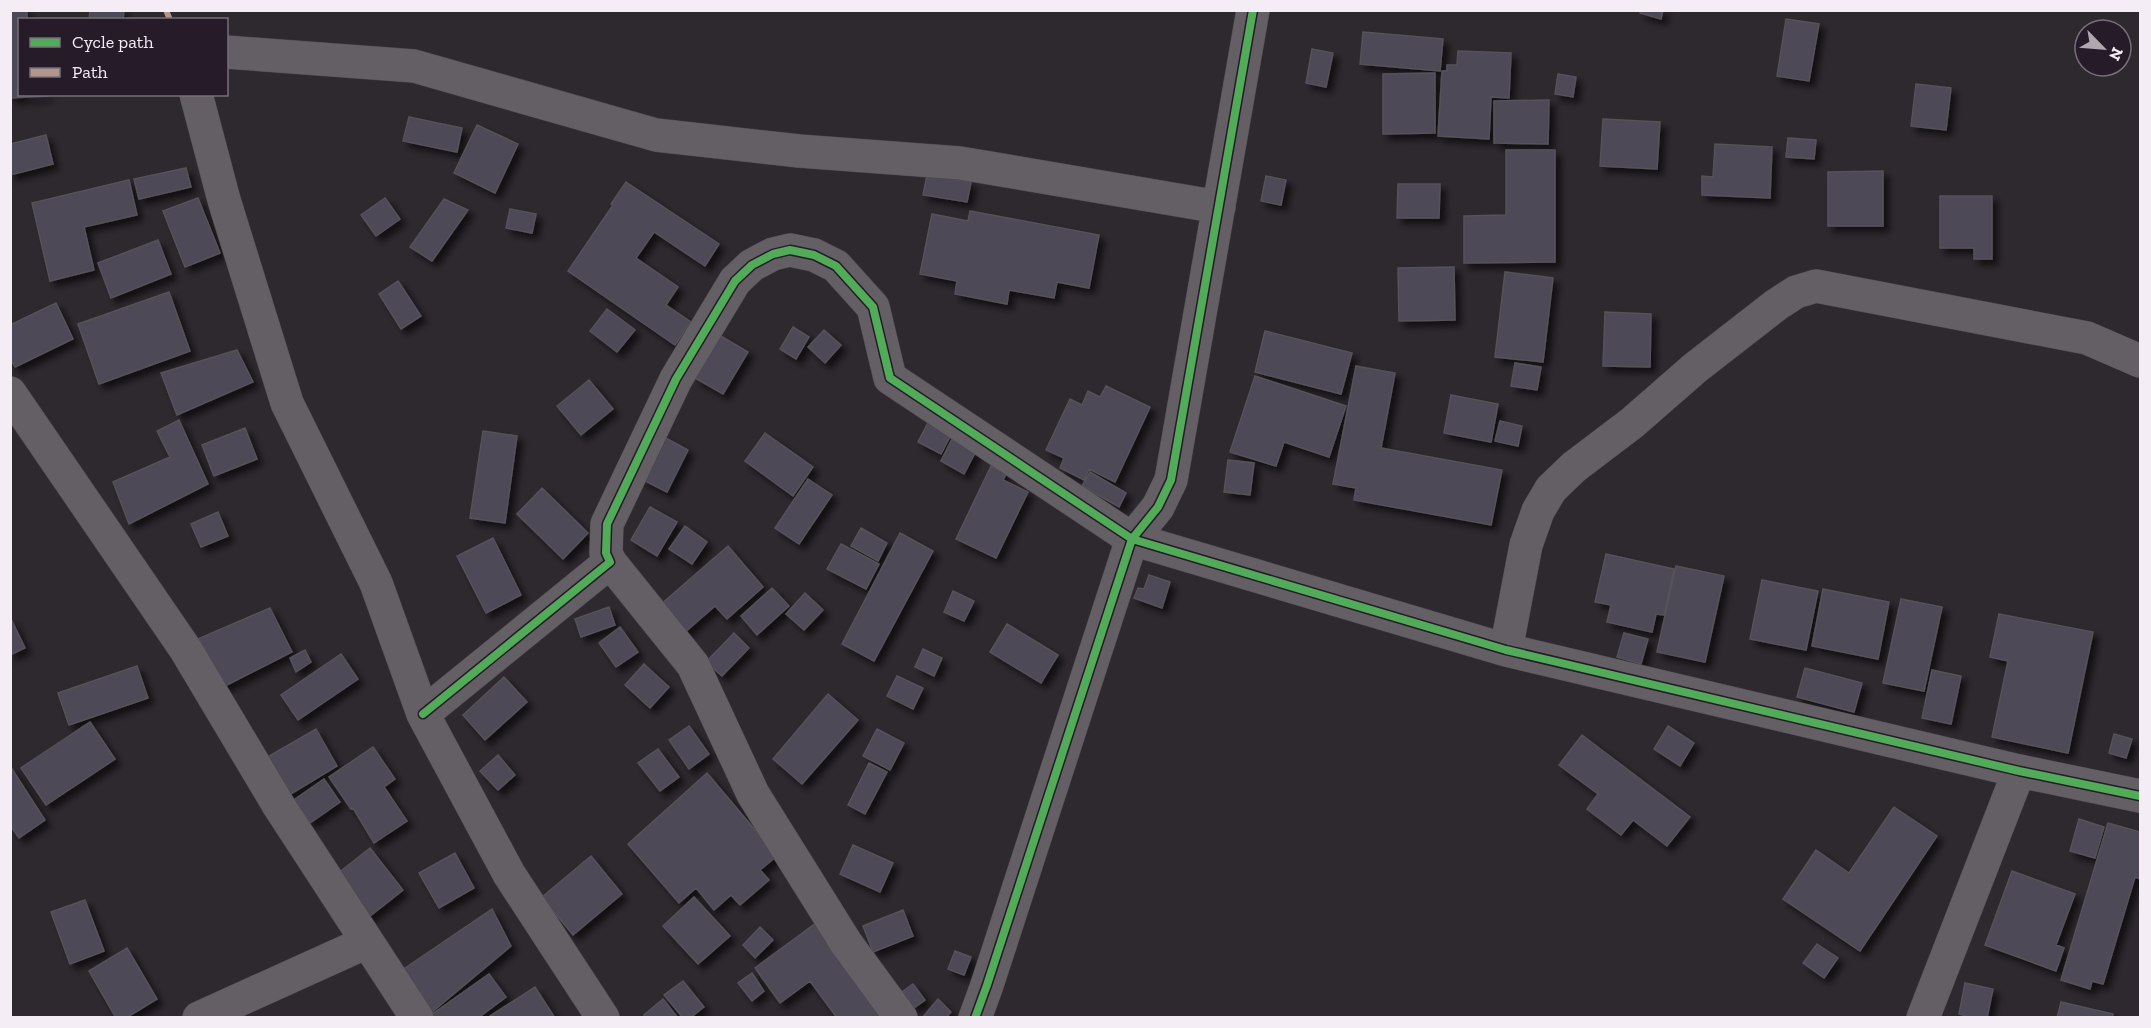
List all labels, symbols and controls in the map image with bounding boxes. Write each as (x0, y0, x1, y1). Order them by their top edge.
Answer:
legend (18, 18, 228, 96)
north arrow (2073, 18, 2133, 78)
text: Cycle path (72, 31, 154, 53)
text: N (2105, 45, 2127, 64)
text: Path (72, 61, 108, 83)

